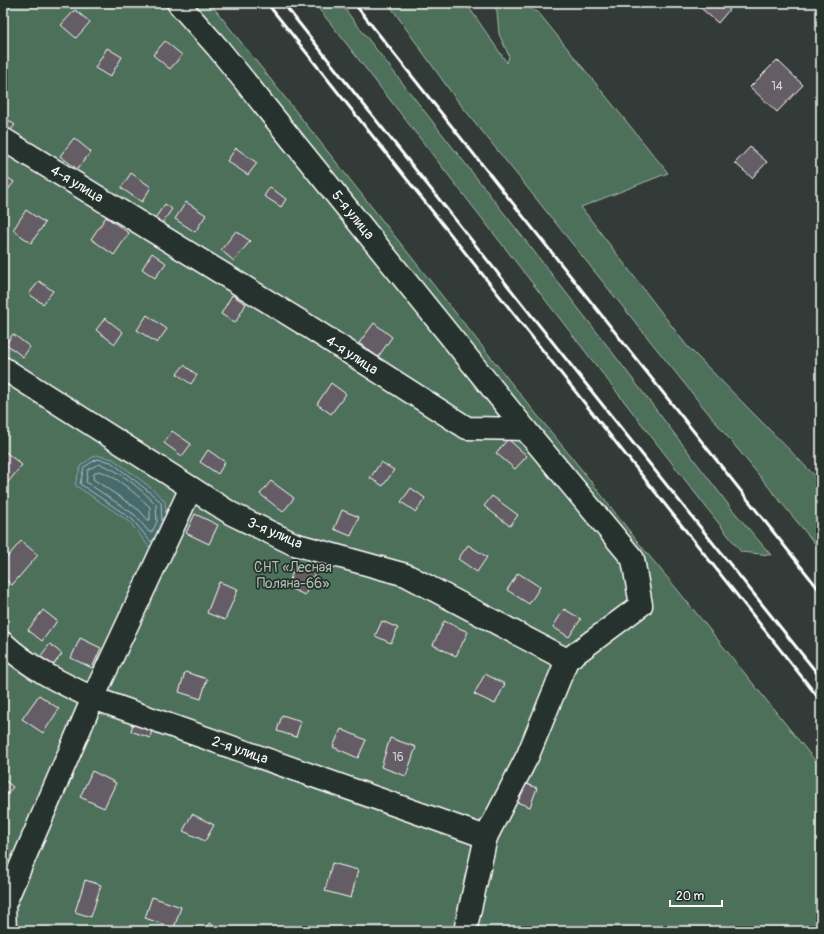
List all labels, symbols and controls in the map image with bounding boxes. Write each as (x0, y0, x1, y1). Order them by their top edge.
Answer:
house number: 14 (771, 79, 783, 94)
street label: 4-я улица (48, 162, 106, 206)
street label: 5-я улица (328, 187, 378, 243)
street label: 4-я улица (323, 332, 381, 378)
street label: 3-я улица (245, 514, 305, 552)
park label: СНТ «Лесная Поляна-66» (254, 559, 332, 592)
street label: 2-я улица (210, 732, 270, 768)
house number: 16 (392, 750, 404, 765)
scale bar (670, 882, 722, 908)
text: 20 m (676, 889, 705, 904)

